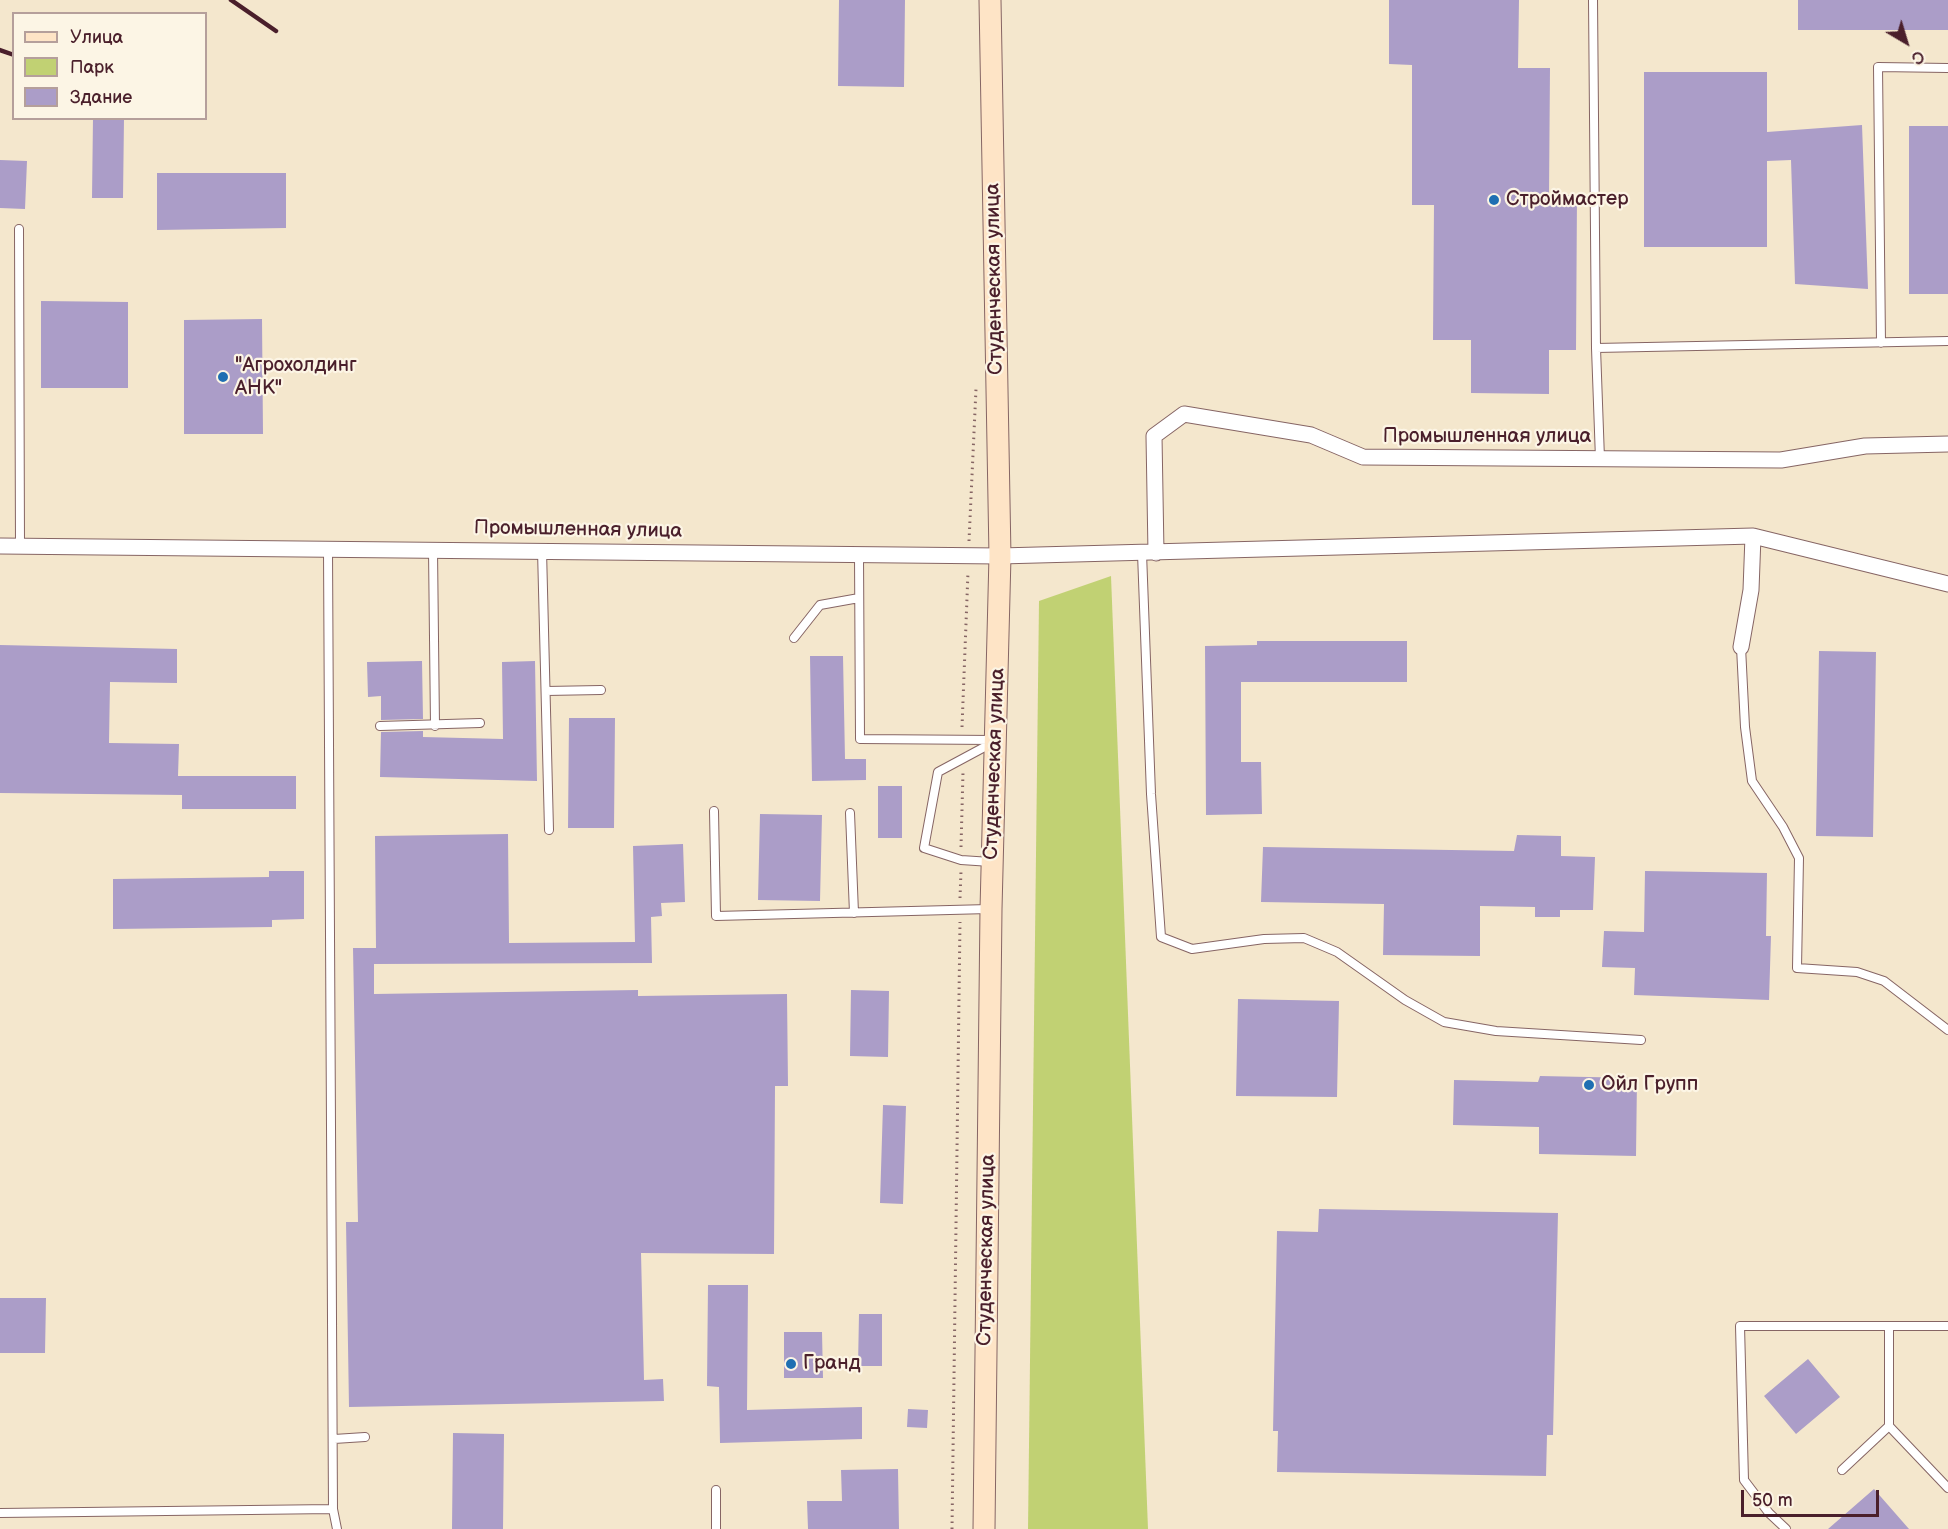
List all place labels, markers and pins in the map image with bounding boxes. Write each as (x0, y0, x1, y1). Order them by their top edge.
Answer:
place label: Строймастер (1506, 188, 1629, 212)
marker: Строймастер (1487, 193, 1501, 207)
place label: "Агрохолдинг АНК" (235, 354, 357, 401)
marker: "Агрохолдинг АНК" (216, 370, 230, 384)
place label: Ойл Групп (1601, 1073, 1698, 1097)
marker: Ойл Групп (1582, 1078, 1596, 1092)
place label: Гранд (803, 1352, 861, 1376)
marker: Гранд (784, 1357, 798, 1371)

